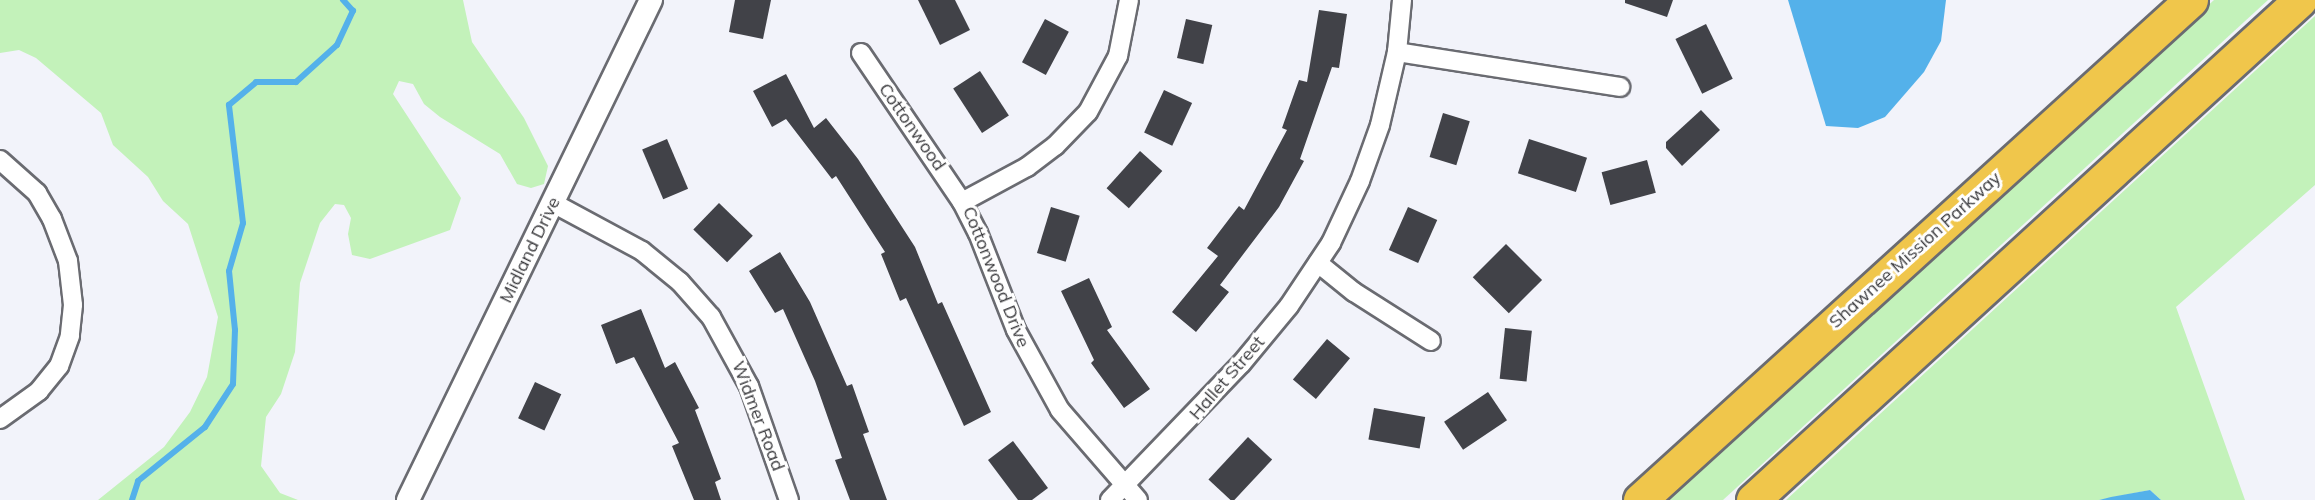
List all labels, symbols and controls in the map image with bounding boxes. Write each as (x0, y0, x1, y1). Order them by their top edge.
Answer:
street label: Cottonwood (874, 79, 950, 175)
street label: Shawnee Mission Parkway (1825, 167, 2005, 333)
street label: Midland Drive (495, 194, 565, 306)
street label: Cottonwood Drive (958, 203, 1034, 351)
street label: Hallet Street (1185, 332, 1269, 424)
street label: Widmer Road (727, 358, 789, 474)

